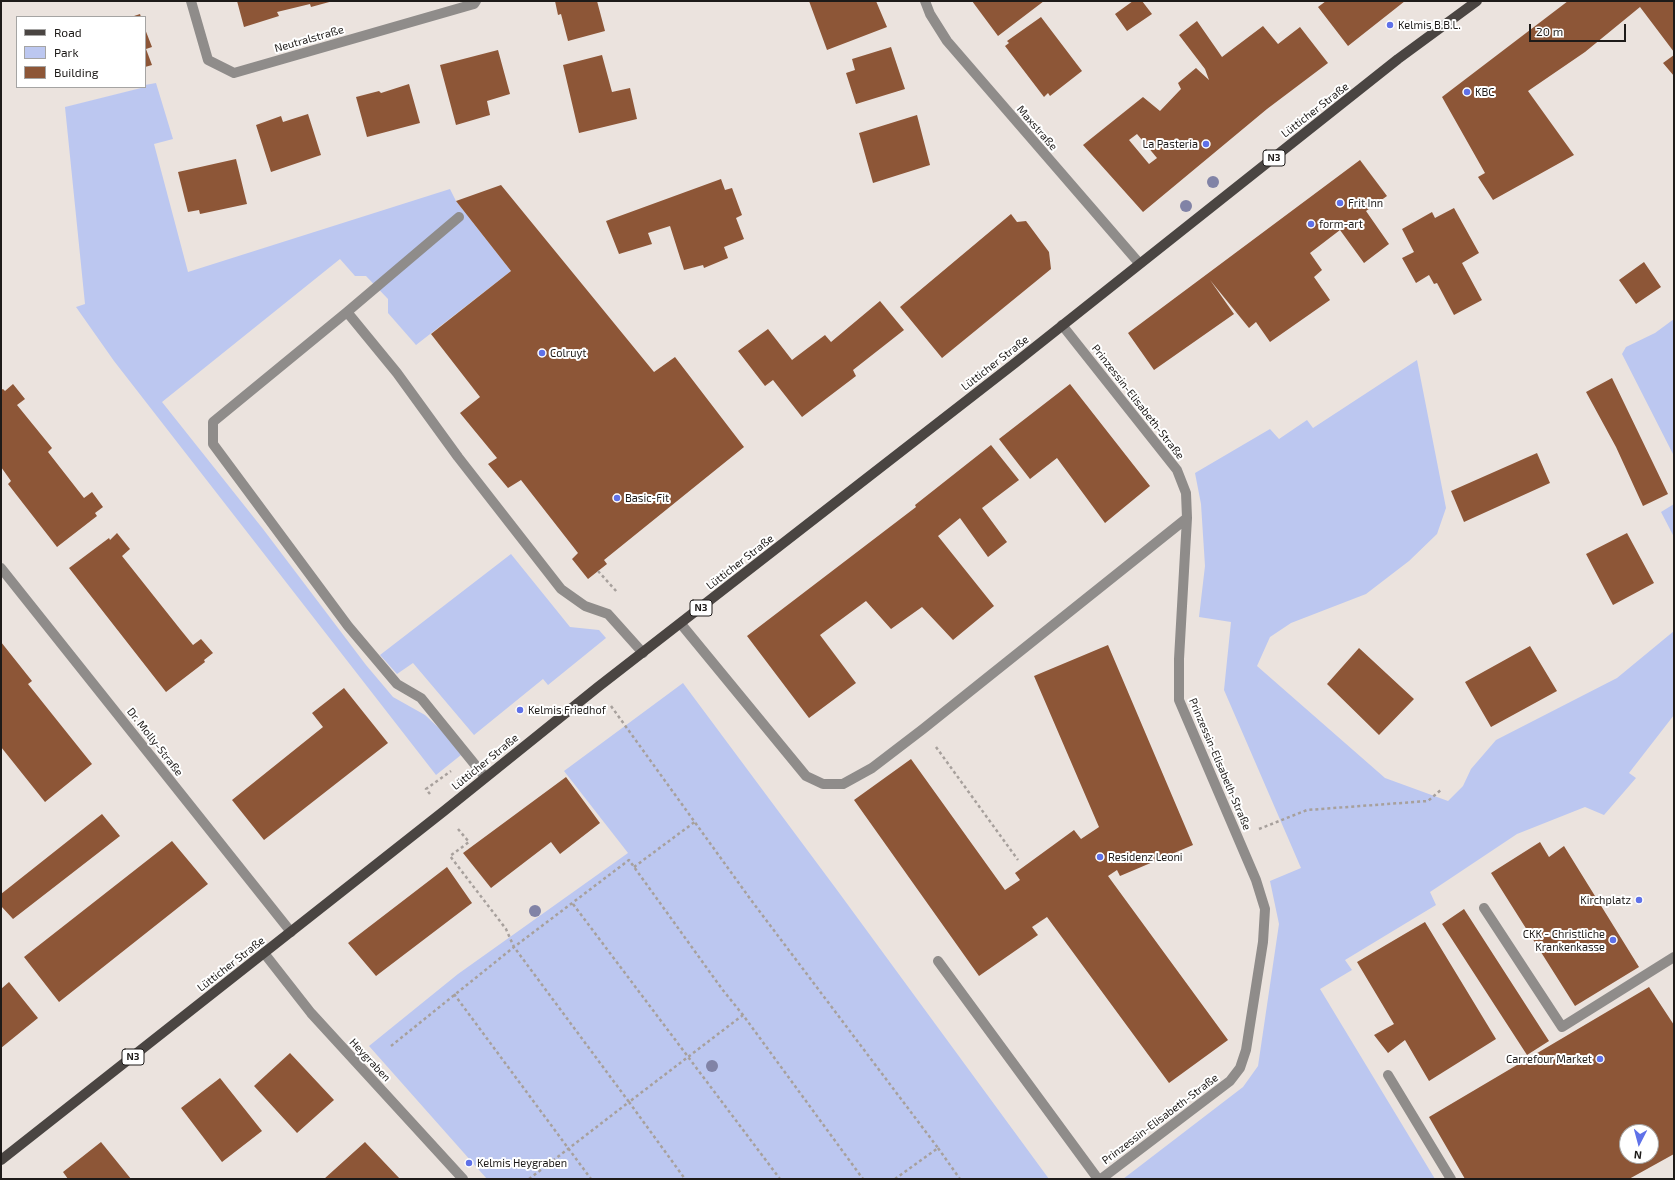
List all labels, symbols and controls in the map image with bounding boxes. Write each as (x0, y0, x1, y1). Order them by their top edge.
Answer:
legend (16, 16, 146, 88)
scale bar (1531, 16, 1628, 42)
place label: Kelmis B.B.L. (1398, 18, 1461, 32)
marker: Kelmis B.B.L. (1385, 20, 1395, 30)
street label: Neutralstraße (273, 23, 345, 55)
text: 20 m (1536, 24, 1563, 38)
text: Road (54, 25, 82, 39)
text: Park (54, 45, 79, 59)
text: Building (54, 65, 98, 79)
street label: Lütticher Straße (1279, 80, 1351, 140)
place label: KBC (1475, 85, 1495, 99)
marker: KBC (1462, 87, 1472, 97)
street label: Maxstraße (1014, 103, 1060, 153)
place label: La Pasteria (1143, 137, 1198, 151)
marker: La Pasteria (1201, 139, 1211, 149)
road number: N3 (1263, 150, 1285, 166)
place label: Frit Inn (1348, 196, 1383, 210)
marker: Frit Inn (1335, 198, 1345, 208)
place label: form-art (1319, 217, 1363, 231)
marker: form-art (1306, 219, 1316, 229)
street label: Lütticher Straße (959, 333, 1031, 393)
street label: Prinzessin-Elisabeth-Straße (1089, 342, 1187, 462)
place label: Colruyt (550, 346, 586, 360)
marker: Colruyt (537, 348, 547, 358)
place label: Basic-Fit (625, 491, 669, 505)
marker: Basic-Fit (612, 493, 622, 503)
street label: Lütticher Straße (704, 532, 776, 592)
road number: N3 (690, 600, 712, 616)
street label: Prinzessin-Elisabeth-Straße (1186, 696, 1254, 832)
place label: Kelmis Friedhof (528, 703, 606, 717)
street label: Dr. Molly-Straße (124, 705, 186, 779)
marker: Kelmis Friedhof (515, 705, 525, 715)
street label: Lütticher Straße (449, 731, 521, 793)
place label: Residenz Leoni (1108, 850, 1183, 864)
marker: Residenz Leoni (1095, 852, 1105, 862)
place label: Kirchplatz (1580, 893, 1631, 907)
marker: Kirchplatz (1634, 895, 1644, 905)
place label: CKK - Christliche Krankenkasse (1523, 927, 1605, 953)
street label: Lütticher Straße (195, 934, 267, 994)
marker: CKK - Christliche Krankenkasse (1608, 935, 1618, 945)
street label: Heygraben (347, 1036, 393, 1084)
road number: N3 (122, 1049, 144, 1065)
place label: Carrefour Market (1506, 1052, 1592, 1066)
marker: Carrefour Market (1595, 1054, 1605, 1064)
street label: Prinzessin-Elisabeth-Straße (1099, 1071, 1221, 1167)
north arrow (1619, 1124, 1659, 1164)
text: N (1633, 1149, 1642, 1162)
place label: Kelmis Heygraben (477, 1156, 567, 1170)
marker: Kelmis Heygraben (464, 1158, 474, 1168)

